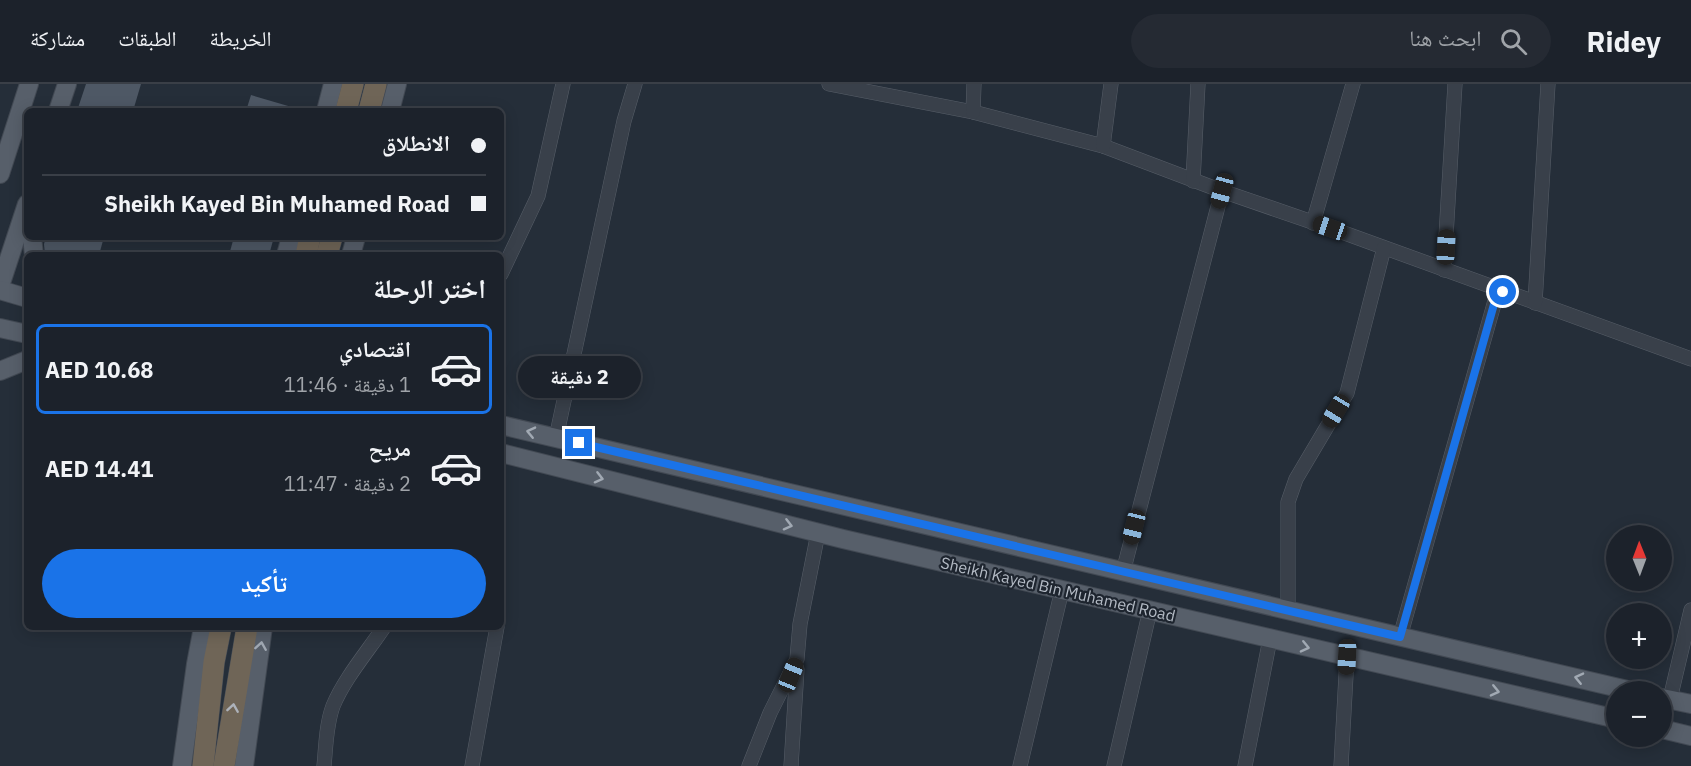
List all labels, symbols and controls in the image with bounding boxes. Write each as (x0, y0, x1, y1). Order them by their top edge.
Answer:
search box (1131, 14, 1551, 68)
text: ابحث هنا (1409, 23, 1482, 52)
text: Ridey (1587, 23, 1661, 60)
text: مشاركة (30, 24, 85, 52)
text: الطبقات (118, 24, 177, 52)
text: الخريطة (210, 24, 271, 52)
icon: search (1497, 25, 1530, 58)
text: الانطلاق (382, 128, 450, 157)
car (1209, 171, 1235, 211)
text: Sheikh Kayed Bin Muhamed Road (104, 189, 450, 218)
car (1310, 214, 1350, 242)
car (1436, 229, 1456, 265)
text: اختر الرحلة (373, 270, 486, 305)
route start (1489, 278, 1516, 305)
text: اقتصادي (339, 334, 411, 363)
icon: car (429, 342, 483, 396)
text: AED 10.68 (45, 355, 154, 384)
callout: 2 دقيقة (518, 356, 640, 398)
text: 2 دقيقة (550, 363, 609, 390)
text: 1 دقيقة · 11:46 (284, 371, 411, 398)
car (1319, 391, 1353, 431)
one-way arrow (526, 426, 536, 439)
route end (565, 429, 592, 456)
text: مريح (368, 433, 411, 462)
icon: car (429, 441, 483, 495)
text: AED 14.41 (45, 454, 154, 483)
text: 2 دقيقة · 11:47 (284, 470, 411, 497)
one-way arrow (593, 470, 603, 483)
car (1121, 507, 1147, 547)
one-way arrow (783, 517, 793, 530)
north arrow (1606, 525, 1672, 591)
map controls (1606, 525, 1672, 747)
button: تأكيد (42, 549, 486, 618)
street label: Sheikh Kayed Bin Muhamed Road (939, 552, 1177, 626)
button: + (1606, 603, 1672, 669)
car (1337, 639, 1357, 675)
one-way arrow (1299, 640, 1309, 653)
one-way arrow (254, 641, 266, 650)
car (776, 655, 806, 695)
one-way arrow (1574, 673, 1584, 686)
button: − (1606, 681, 1672, 747)
one-way arrow (1489, 683, 1499, 696)
one-way arrow (227, 704, 239, 713)

